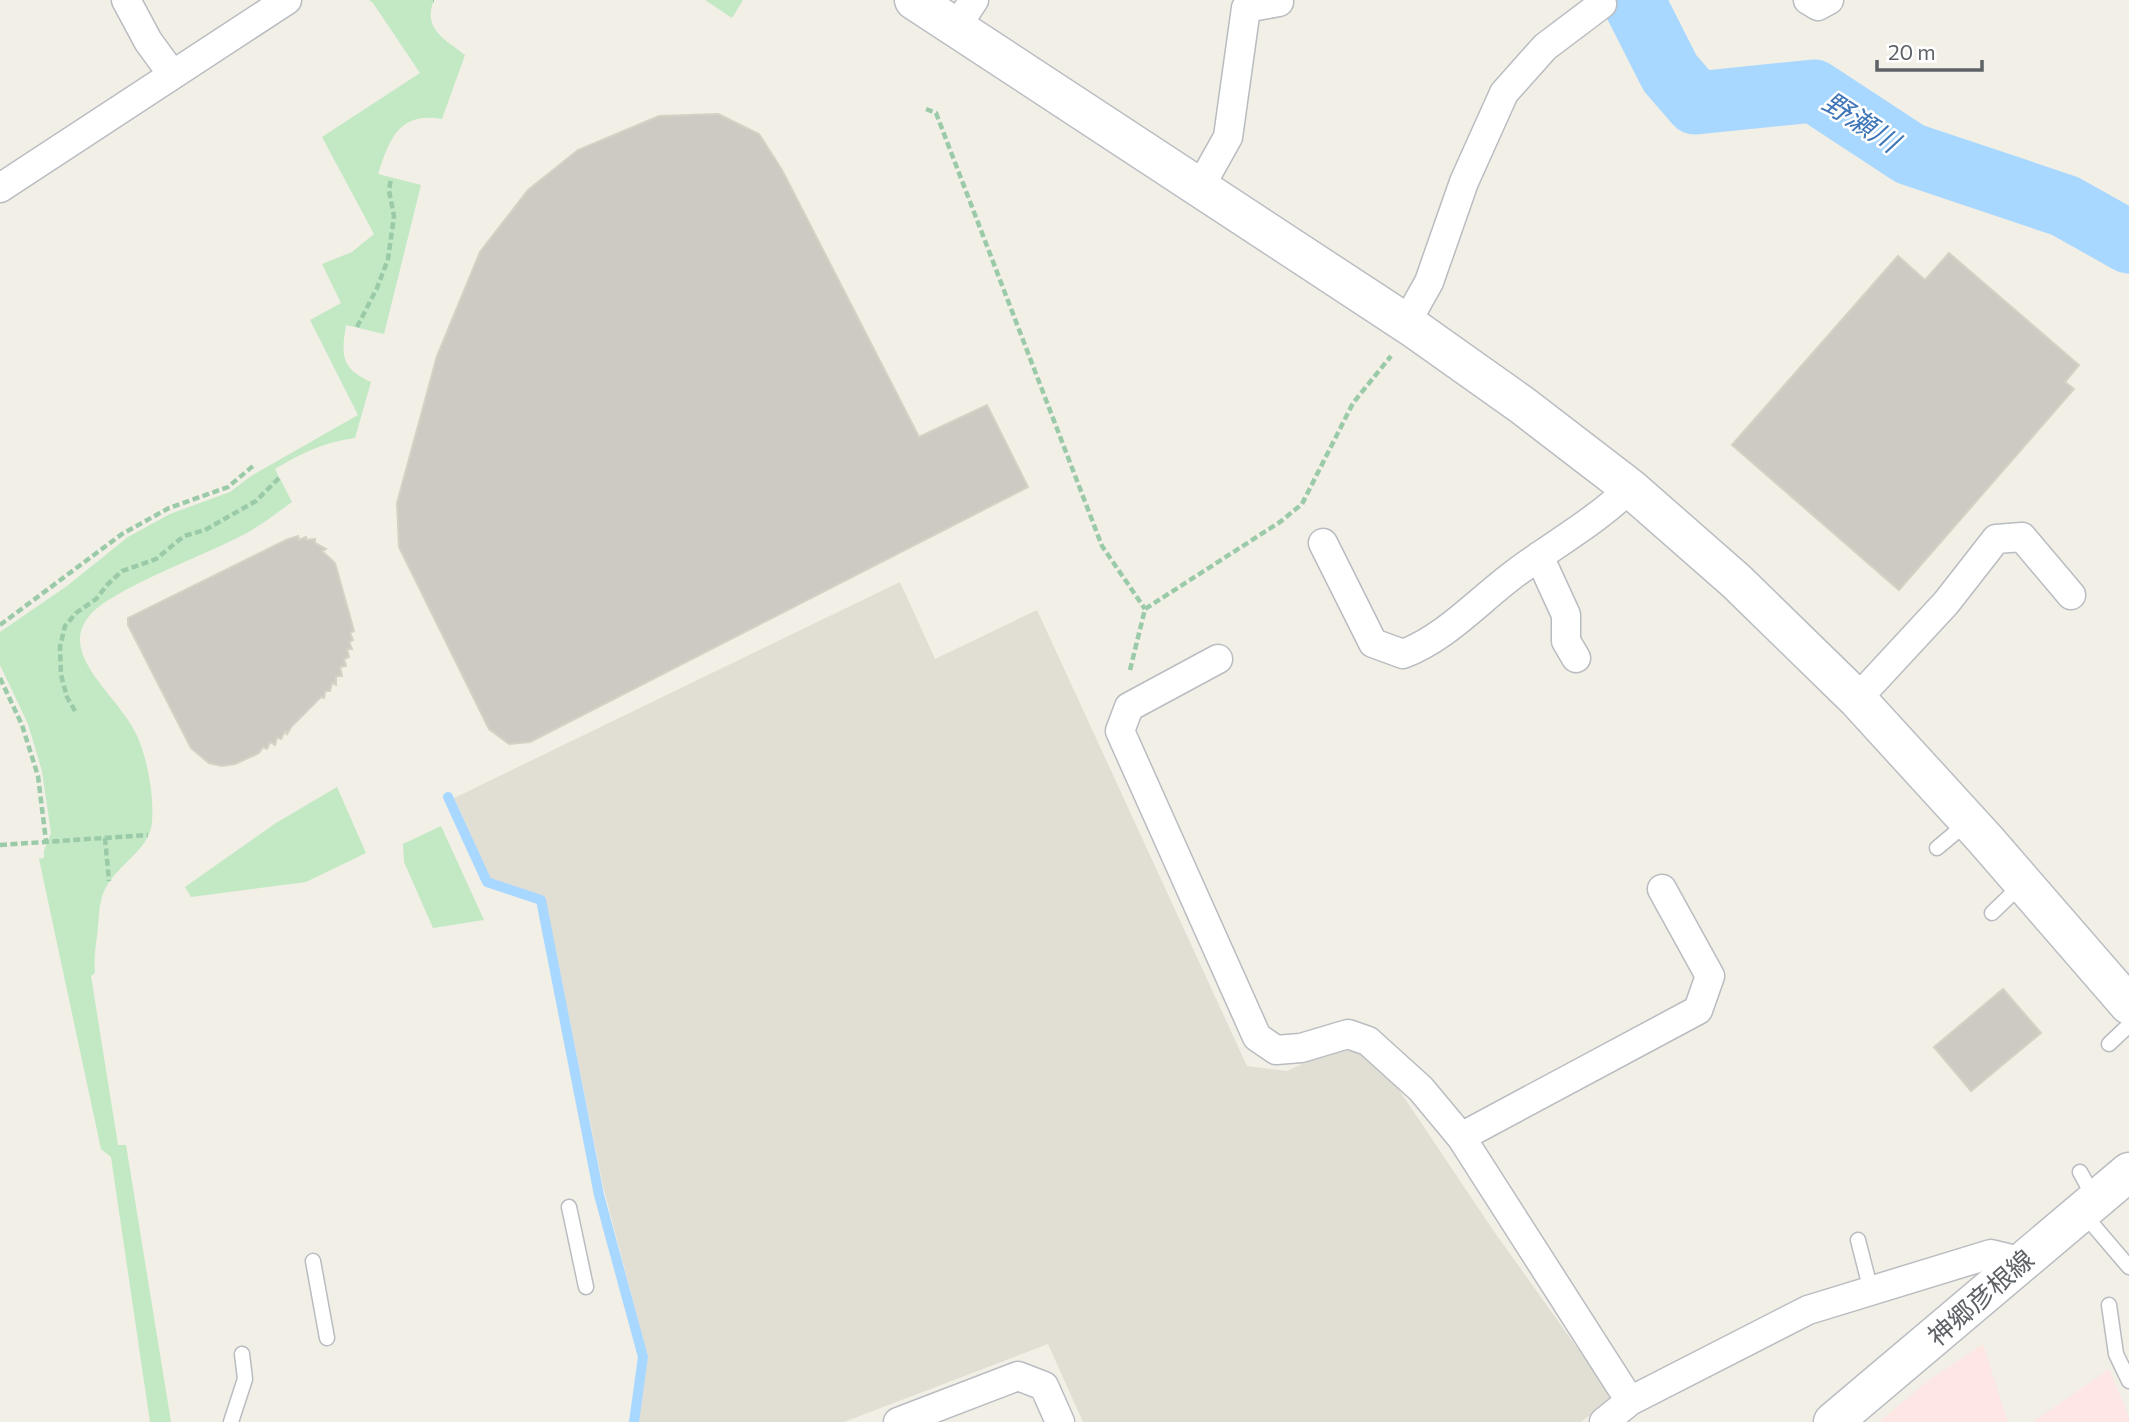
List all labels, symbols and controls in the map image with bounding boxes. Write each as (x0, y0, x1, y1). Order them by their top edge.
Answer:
scale bar (1877, 28, 1982, 72)
text: 20 m (1888, 39, 1936, 64)
water label: 野瀬川 (1817, 84, 1909, 160)
street label: 神郷彦根線 (1921, 1243, 2039, 1351)

